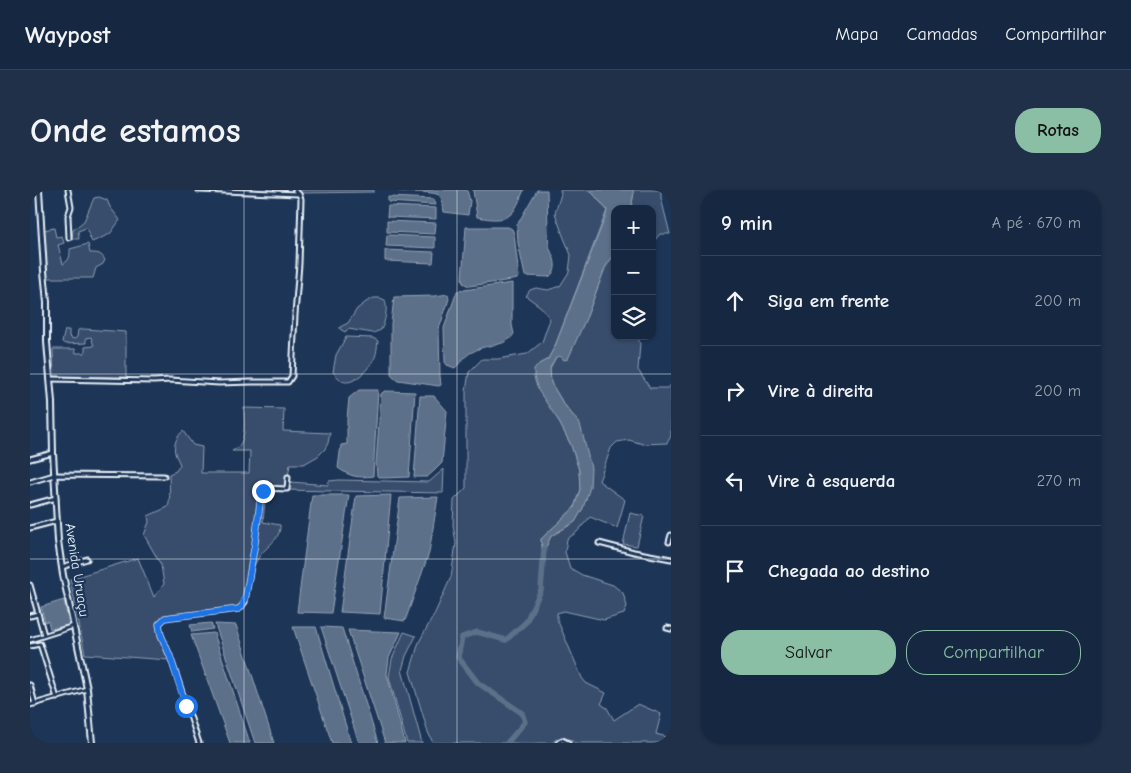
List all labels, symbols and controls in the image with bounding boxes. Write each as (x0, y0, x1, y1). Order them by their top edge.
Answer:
text: Waypost (25, 21, 110, 49)
text: Mapa (835, 24, 878, 45)
text: Camadas (906, 24, 977, 45)
text: Compartilhar (1005, 24, 1106, 45)
button: Rotas (1015, 108, 1101, 153)
text: Onde estamos (30, 110, 241, 151)
map controls (611, 205, 656, 340)
button: + (611, 205, 656, 250)
text: 9 min (721, 211, 773, 235)
text: A pé · 670 m (992, 214, 1081, 232)
button: − (611, 250, 656, 295)
icon: ahead (721, 287, 749, 315)
text: Siga em frente (768, 290, 889, 312)
text: 200 m (1035, 292, 1081, 310)
button: layers (611, 295, 656, 340)
icon: right (721, 377, 749, 405)
text: Vire à direita (768, 380, 873, 402)
text: 200 m (1035, 382, 1081, 400)
icon: left (721, 467, 749, 495)
text: Vire à esquerda (768, 470, 895, 492)
text: 270 m (1037, 472, 1081, 490)
route end (252, 480, 275, 503)
street label: Avenida Uruaçu (61, 522, 93, 618)
icon: arrive (721, 557, 749, 585)
text: Chegada ao destino (768, 560, 930, 582)
button: Salvar (721, 630, 896, 675)
button: Compartilhar (906, 630, 1081, 675)
route start (175, 695, 198, 718)

